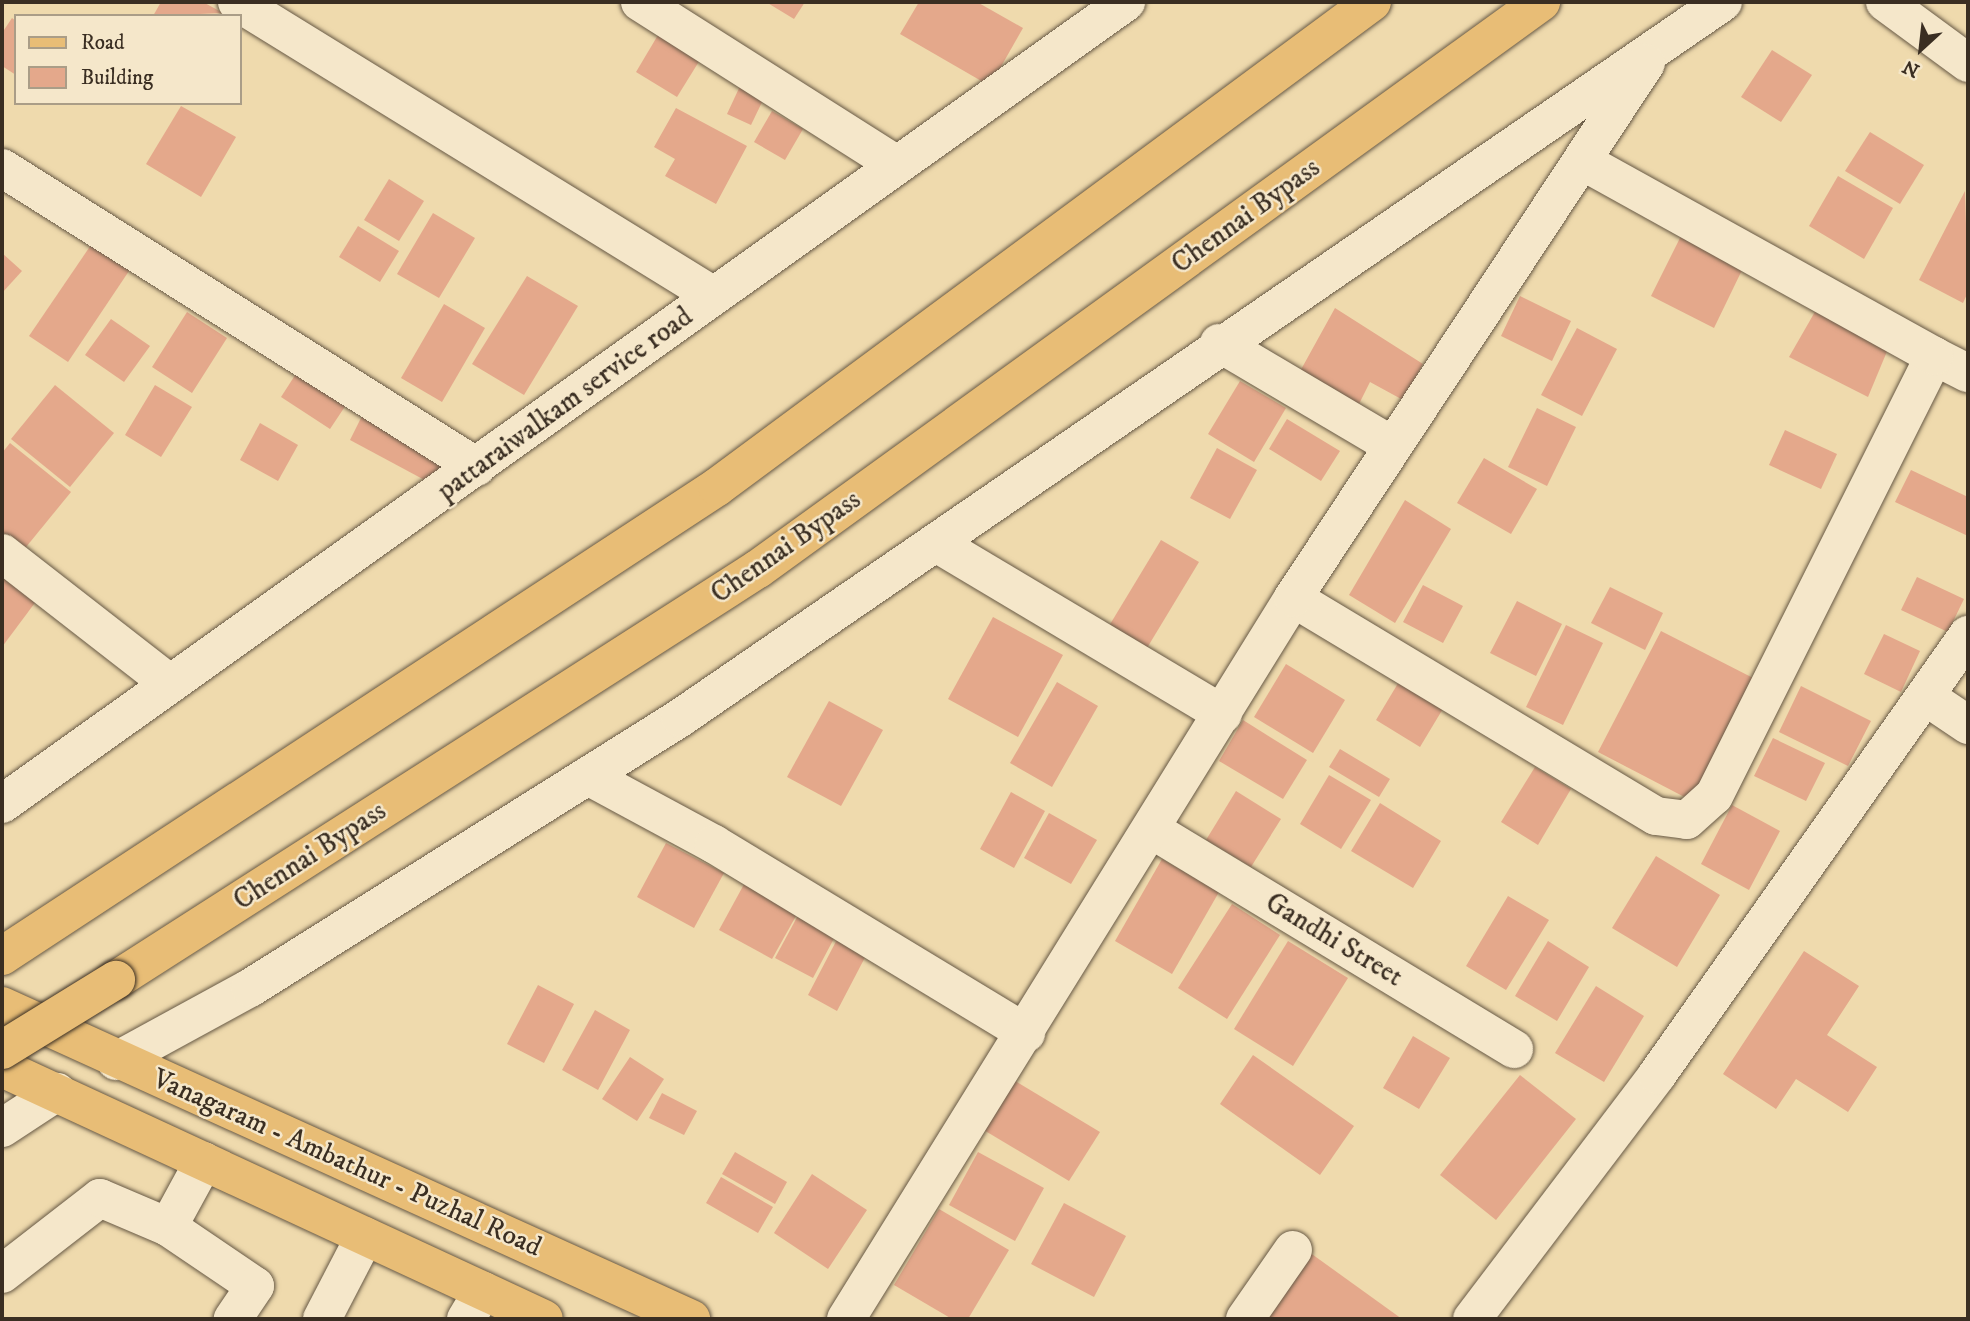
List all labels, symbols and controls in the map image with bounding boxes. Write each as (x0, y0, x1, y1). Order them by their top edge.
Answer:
legend (14, 14, 242, 105)
north arrow (1886, 14, 1956, 84)
text: Road (81, 30, 125, 56)
text: N (1899, 54, 1923, 82)
text: Building (81, 65, 153, 91)
street label: Chennai Bypass (1165, 151, 1327, 281)
street label: pattaraiwalkam service road (431, 300, 699, 508)
street label: Chennai Bypass (705, 483, 867, 611)
street label: Chennai Bypass (228, 794, 392, 918)
street label: Gandhi Street (1259, 886, 1409, 994)
street label: Vanagaram - Ambathur - Puzhal Road (147, 1062, 547, 1264)

